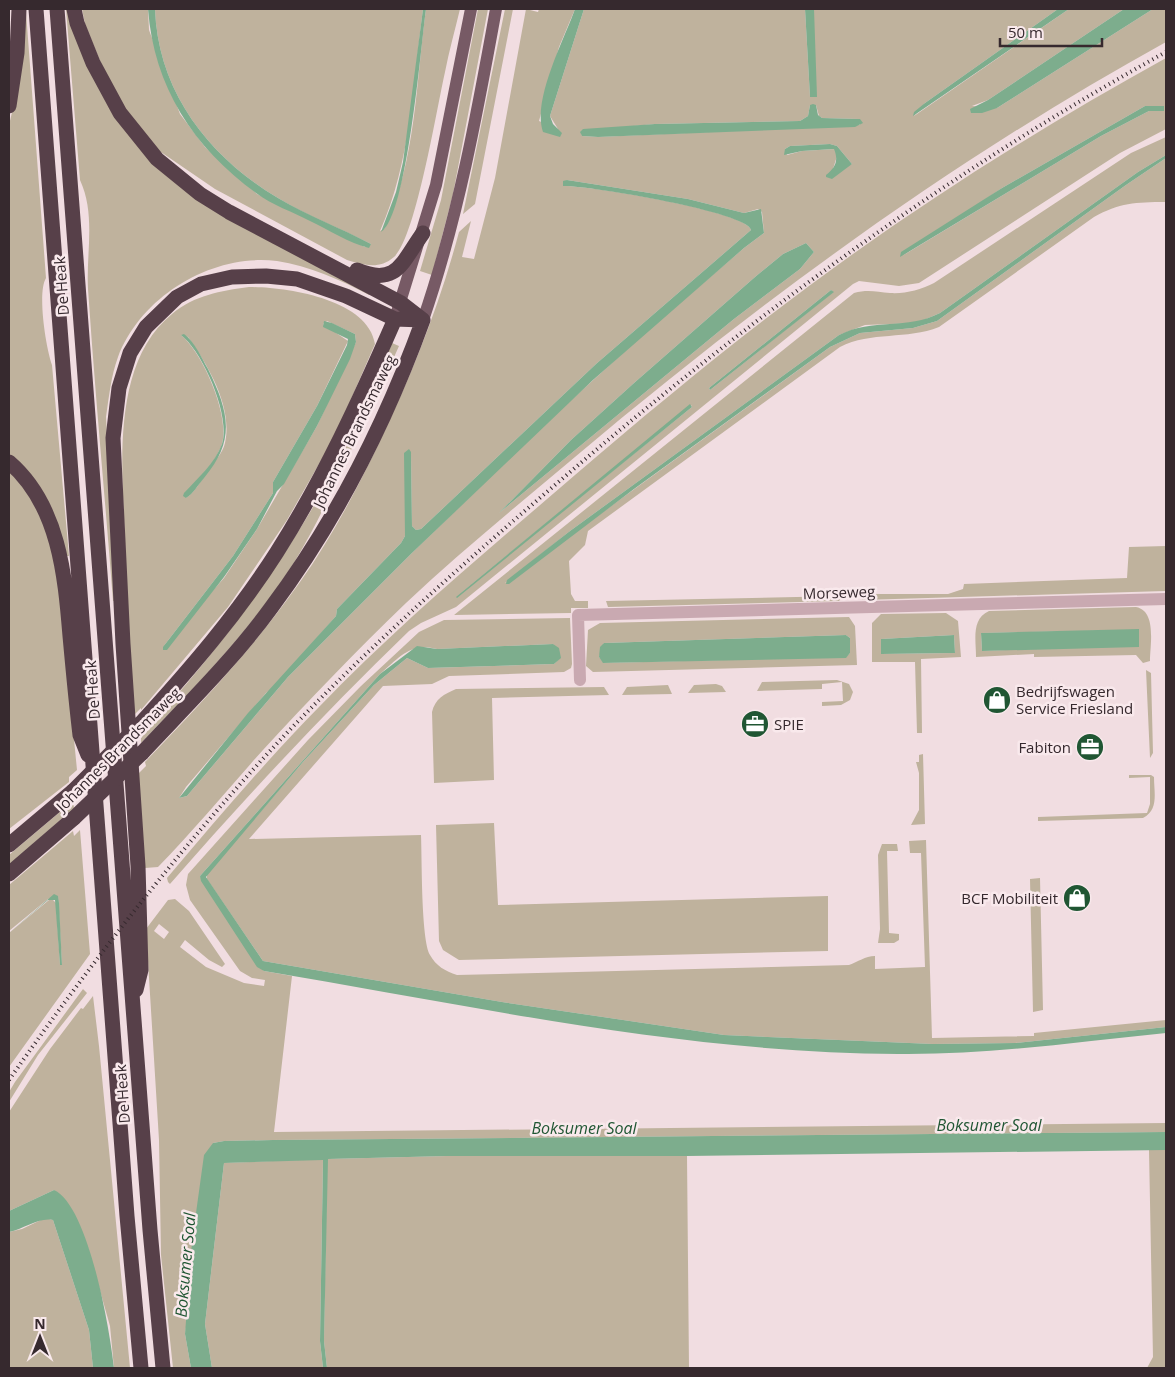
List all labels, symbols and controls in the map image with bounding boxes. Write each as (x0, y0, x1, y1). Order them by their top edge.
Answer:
scale bar (1000, 15, 1102, 47)
text: 50 m (1008, 22, 1043, 42)
street label: De Heak (49, 256, 73, 316)
street label: Johannes Brandsmaweg (307, 351, 400, 513)
street label: Morseweg (802, 581, 876, 603)
street label: De Heak (80, 660, 104, 720)
place label: Bedrijfswagen Service Friesland (1016, 681, 1133, 718)
street label: Johannes Brandsmaweg (50, 682, 185, 817)
shop icon: Bedrijfswagen Service Friesland (982, 685, 1012, 715)
office icon: SPIE (740, 709, 770, 739)
place label: SPIE (774, 714, 804, 734)
office icon: Fabiton (1075, 732, 1105, 762)
place label: Fabiton (1018, 737, 1071, 757)
shop icon: BCF Mobiliteit (1062, 883, 1092, 913)
place label: BCF Mobiliteit (961, 888, 1058, 908)
street label: De Heak (110, 1064, 134, 1124)
water label: Boksumer Soal (936, 1114, 1043, 1136)
water label: Boksumer Soal (531, 1117, 638, 1139)
water label: Boksumer Soal (169, 1211, 201, 1318)
north arrow (15, 1312, 65, 1362)
text: N (34, 1314, 46, 1333)

